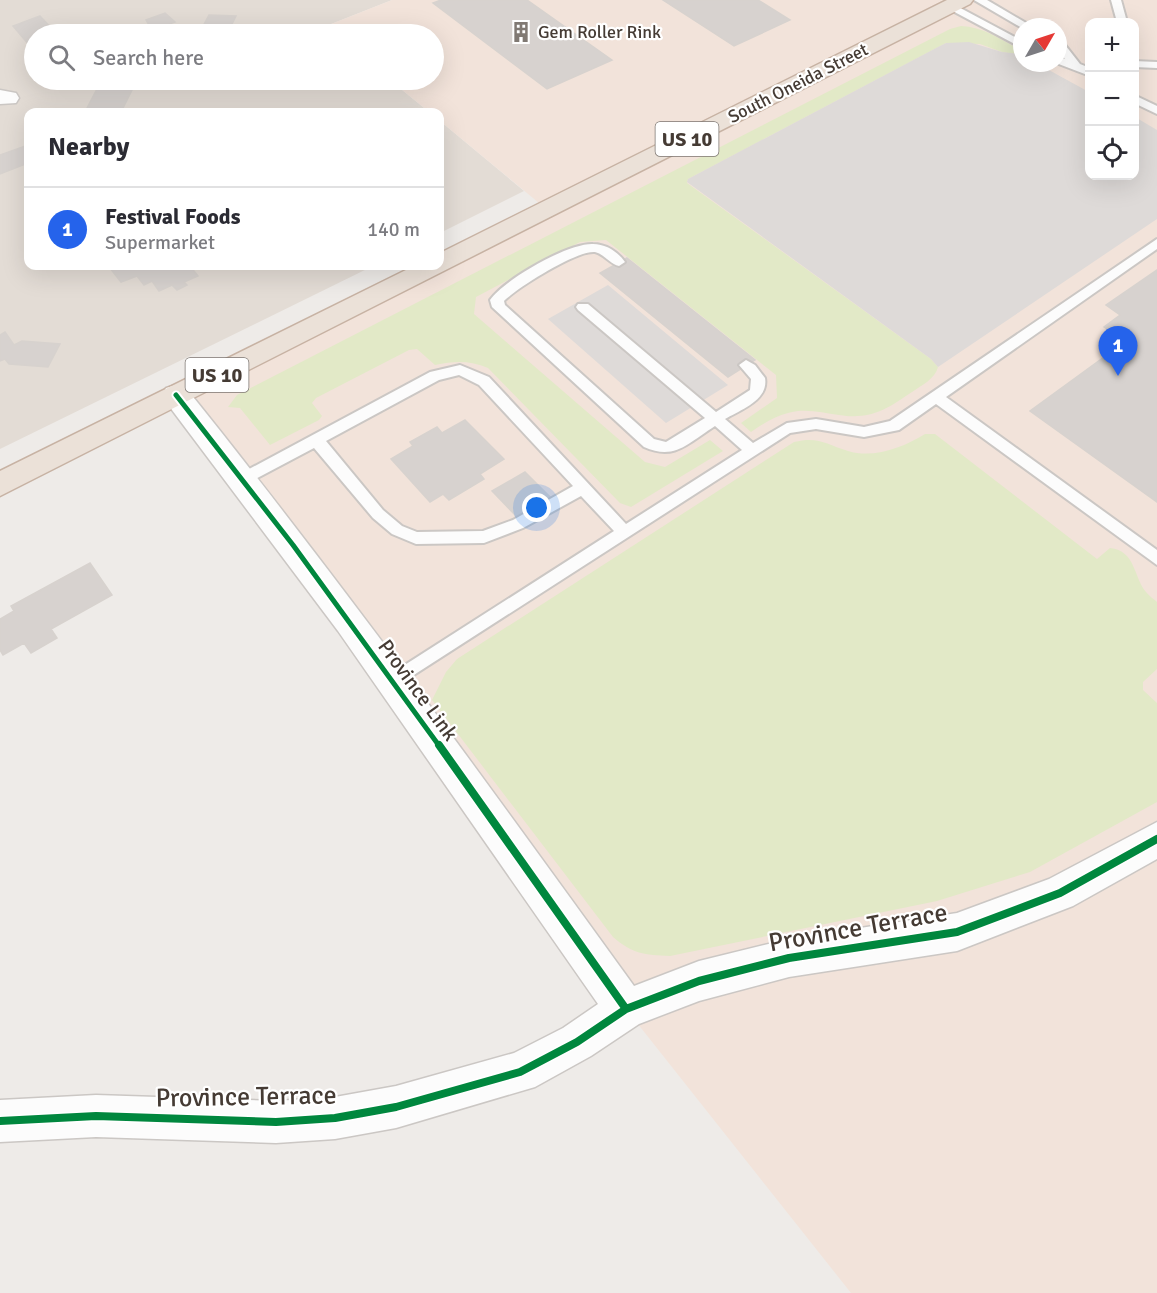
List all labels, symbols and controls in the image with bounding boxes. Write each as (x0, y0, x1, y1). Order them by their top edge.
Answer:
north arrow (1013, 18, 1067, 72)
map controls (1085, 18, 1139, 180)
button: + (1085, 18, 1139, 72)
building icon: Gem Roller Rink (509, 20, 533, 44)
place label: Gem Roller Rink (538, 21, 661, 43)
search box (24, 24, 444, 90)
street label: South Oneida Street (724, 38, 872, 128)
icon: search (45, 41, 78, 74)
text: Search here (93, 44, 204, 71)
button: − (1085, 72, 1139, 126)
road number: US 10 (656, 122, 718, 156)
button: locate (1085, 126, 1139, 180)
text: Nearby (48, 131, 129, 163)
text: Festival Foods (105, 203, 240, 230)
text: 1 (62, 217, 73, 242)
text: 140 m (367, 217, 420, 242)
text: Supermarket (105, 230, 215, 255)
pin: 1 (1098, 326, 1138, 376)
road number: US 10 (186, 358, 248, 392)
your location (522, 493, 551, 522)
street label: Province Link (372, 634, 464, 746)
street label: Province Terrace (766, 897, 950, 959)
street label: Province Terrace (155, 1079, 337, 1115)

